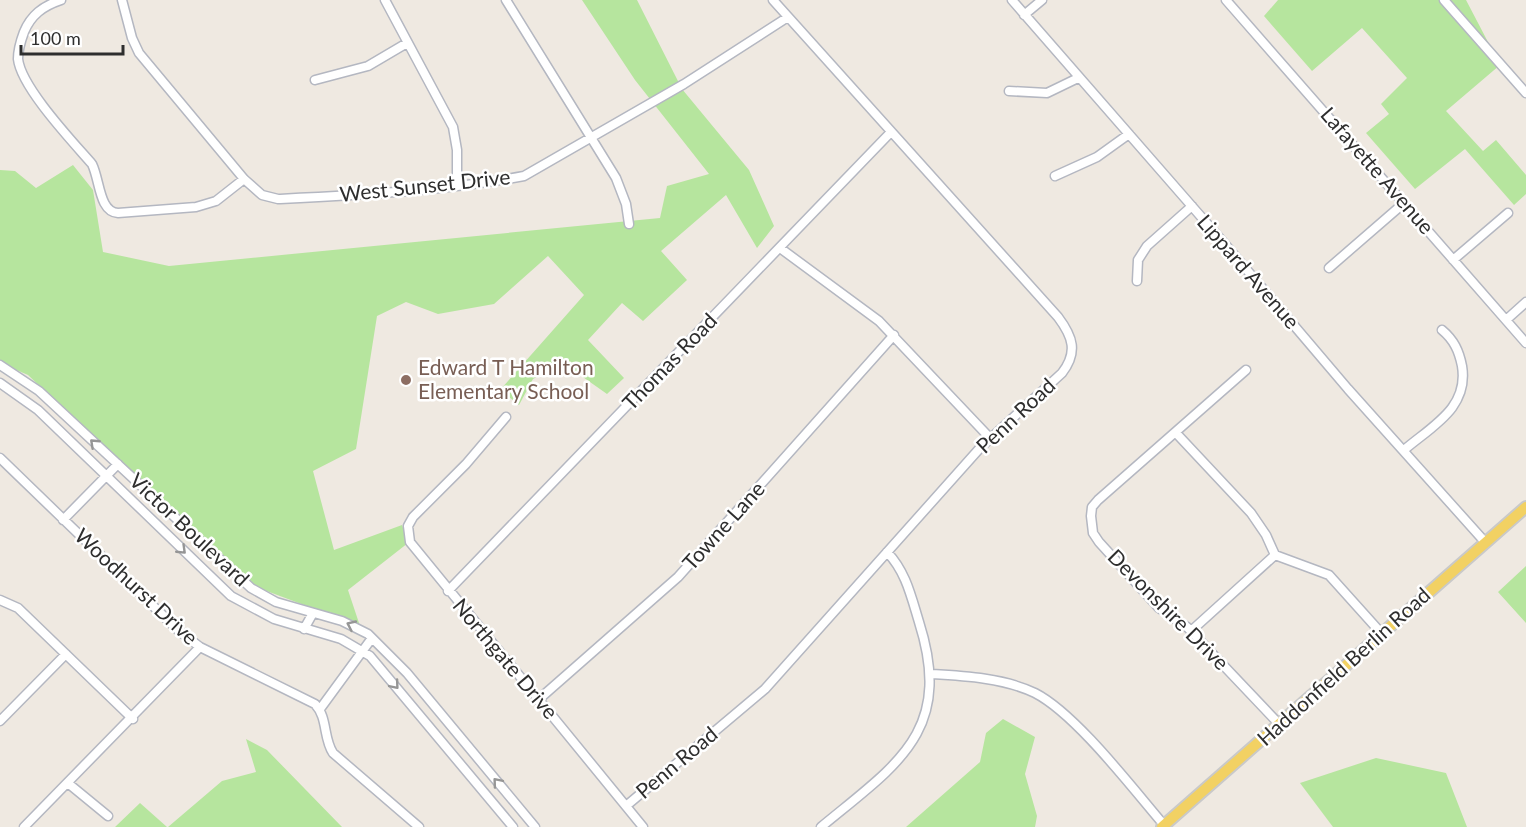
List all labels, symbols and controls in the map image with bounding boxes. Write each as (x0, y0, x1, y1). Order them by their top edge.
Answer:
scale bar (21, 18, 123, 56)
text: 100 m (30, 27, 81, 49)
street label: Lafayette Avenue (1316, 102, 1440, 238)
street label: West Sunset Drive (338, 163, 511, 206)
street label: Lippard Avenue (1193, 209, 1305, 333)
street label: Thomas Road (617, 307, 721, 414)
place label: Edward T Hamilton Elementary School (418, 354, 594, 403)
street label: Penn Road (970, 372, 1060, 458)
marker: Edward T Hamilton Elementary School (399, 373, 413, 387)
one-way arrow (91, 439, 101, 450)
street label: Victor Boulevard (125, 467, 255, 591)
street label: Towne Lane (677, 476, 769, 574)
street label: Woodhurst Drive (70, 522, 204, 649)
one-way arrow (175, 543, 186, 554)
street label: Devonshire Drive (1103, 543, 1235, 675)
street label: Haddonfield Berlin Road (1251, 582, 1435, 750)
street label: Northgate Drive (448, 593, 564, 723)
one-way arrow (346, 621, 357, 633)
one-way arrow (388, 678, 399, 689)
street label: Penn Road (630, 721, 722, 803)
one-way arrow (493, 778, 504, 789)

